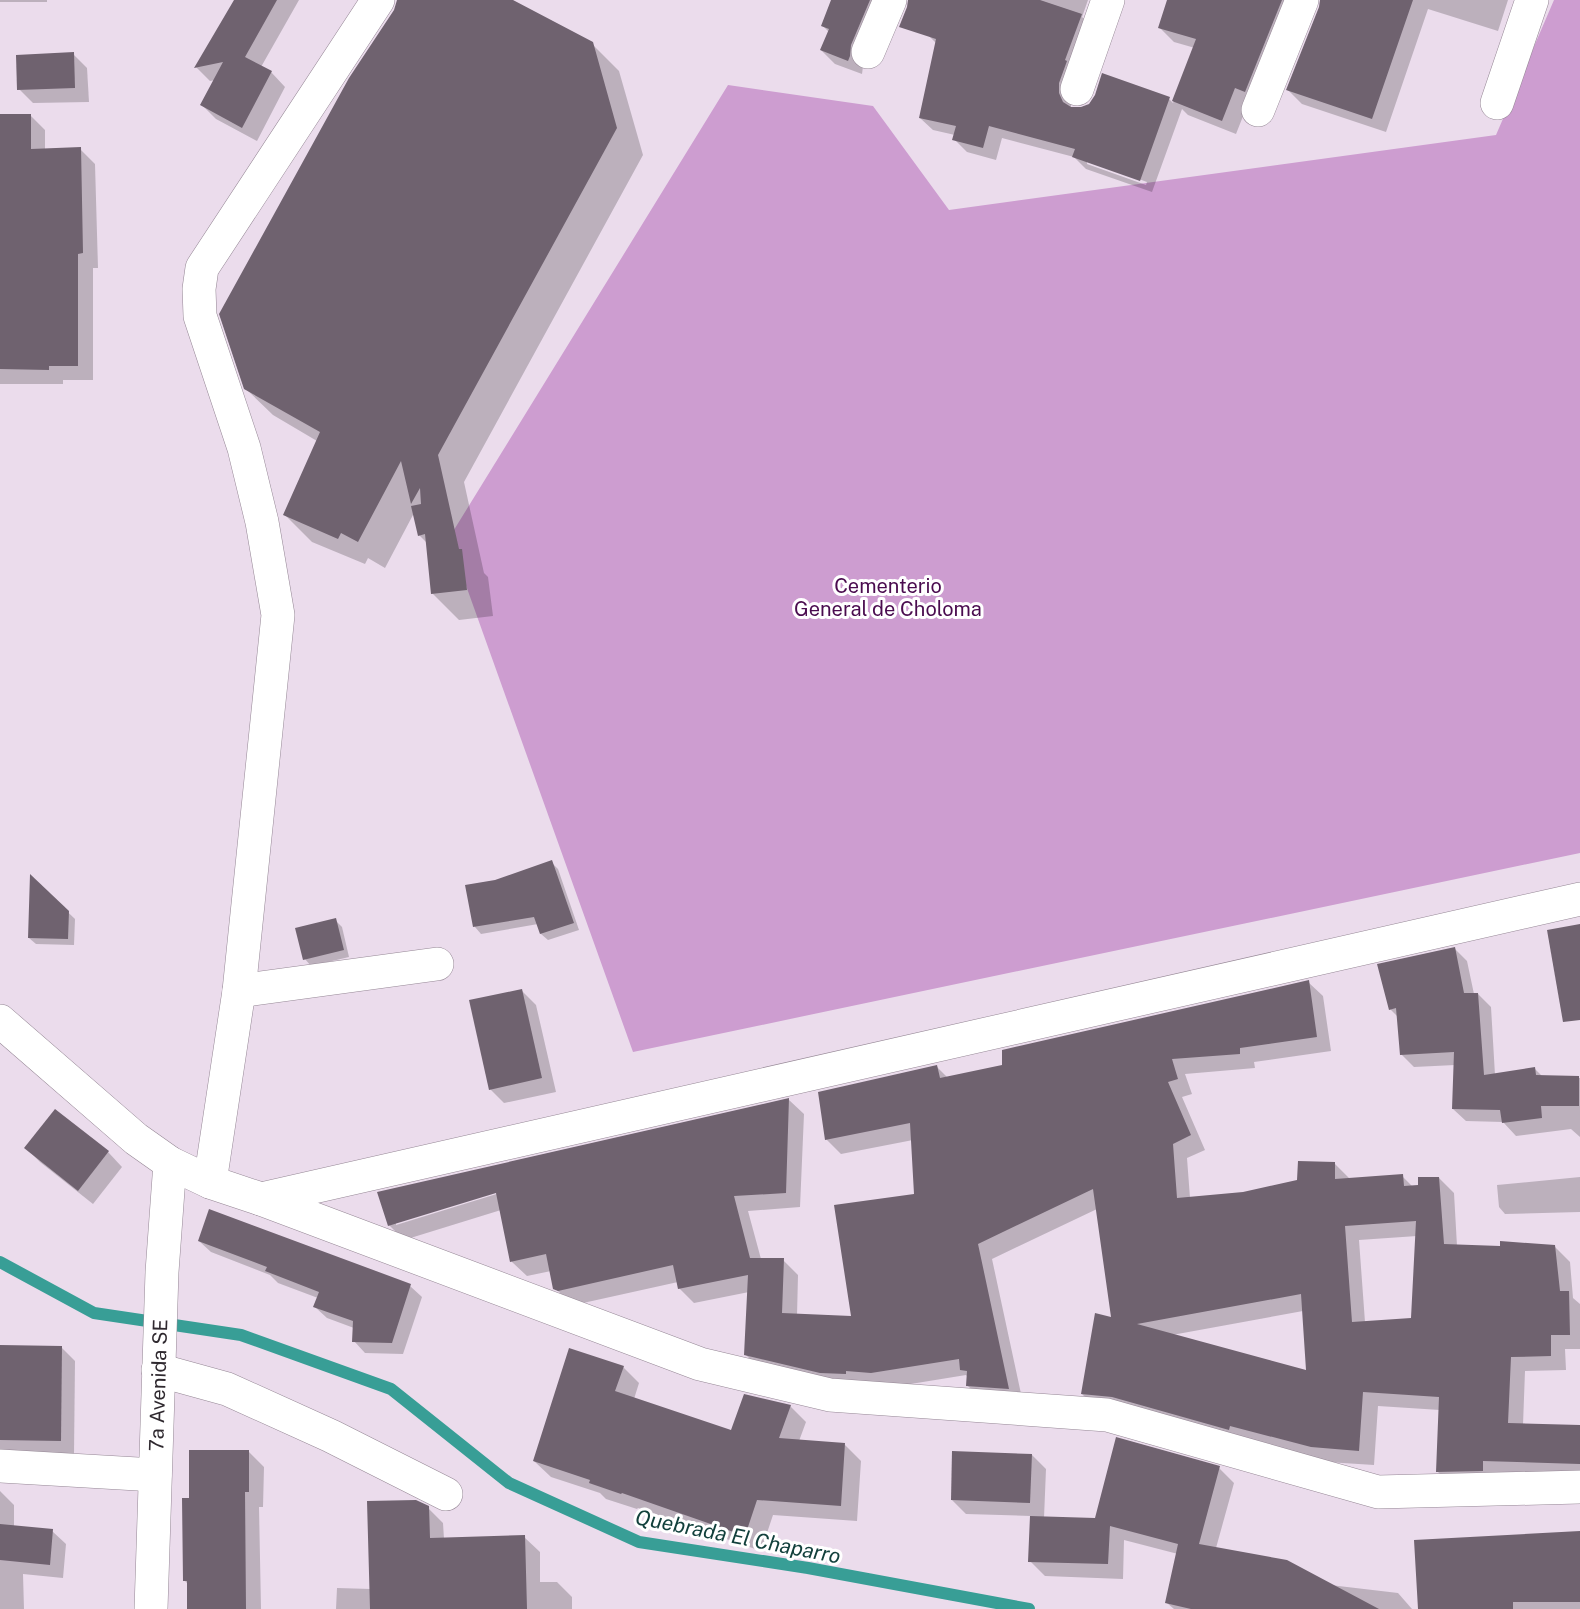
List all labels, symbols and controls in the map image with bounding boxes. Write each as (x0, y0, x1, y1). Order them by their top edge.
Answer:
park label: Cementerio General de Choloma (794, 574, 982, 621)
street label: 7a Avenida SE (144, 1319, 172, 1452)
water label: Quebrada El Chaparro (633, 1504, 843, 1569)

